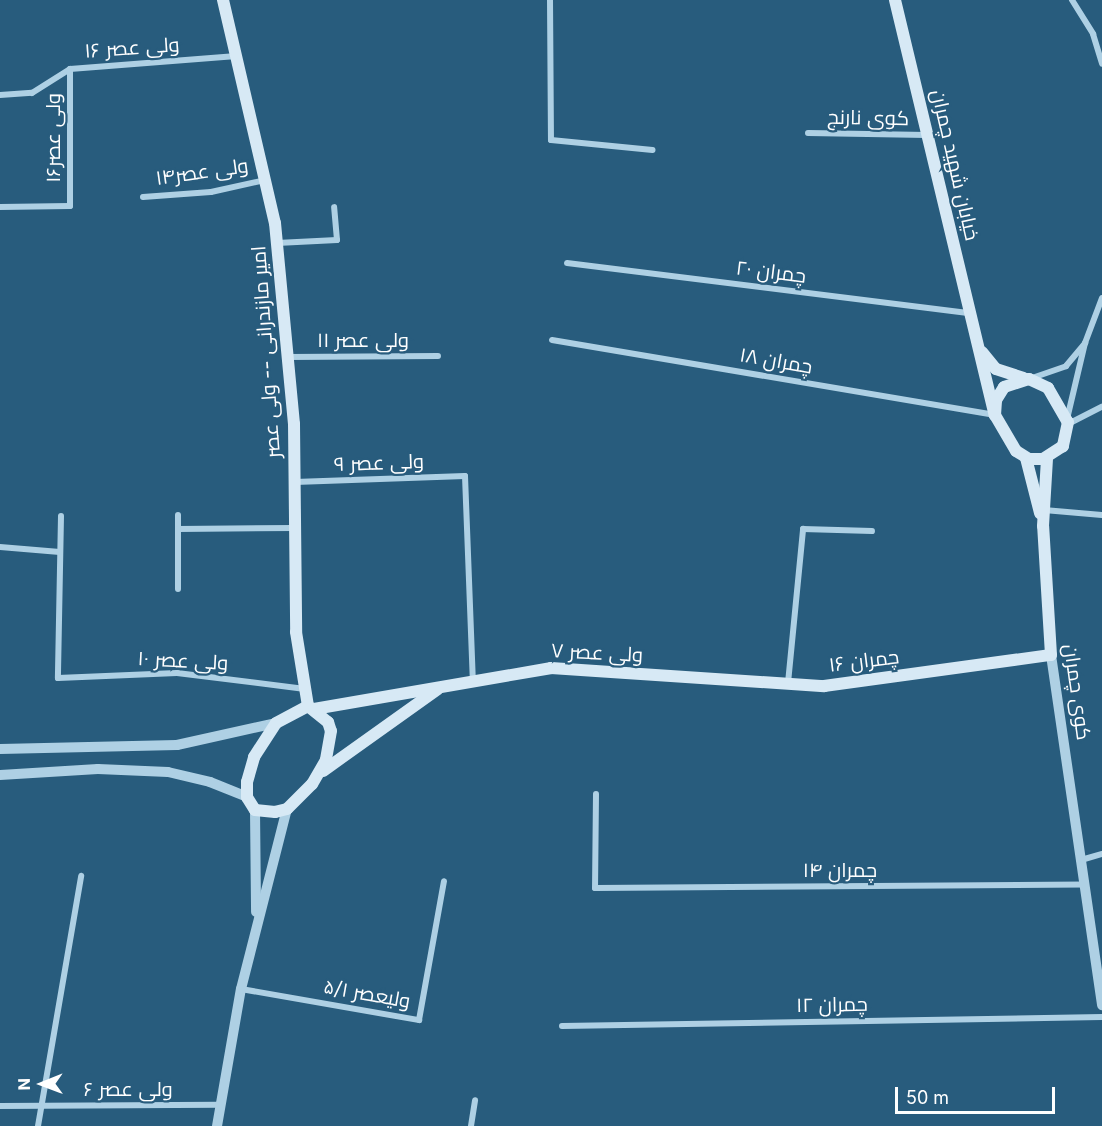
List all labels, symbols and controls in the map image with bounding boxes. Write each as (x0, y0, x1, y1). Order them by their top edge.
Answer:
street label: ولی عصر ۱۶ (84, 33, 180, 63)
street label: خیابان شهید چمران (926, 87, 984, 243)
street label: ولی عصر۱۶ (41, 93, 65, 183)
street label: کوی نارنج (827, 105, 909, 131)
street label: ولی عصر۱۴ (154, 154, 250, 190)
street label: امیر مازندرانی -- ولی عصر (247, 245, 285, 459)
street label: چمران ۲۰ (735, 256, 807, 288)
street label: ولی عصر ۱۱ (317, 328, 409, 352)
street label: چمران ۱۸ (738, 343, 814, 379)
street label: ولی عصر ۹ (334, 449, 424, 477)
street label: ولی عصر ۷ (550, 639, 644, 667)
street label: کوی چمران (1058, 642, 1096, 742)
street label: چمران ۱۶ (827, 645, 901, 677)
street label: ولی عصر ۱۰ (137, 647, 229, 675)
street label: چمران ۱۴ (803, 858, 877, 882)
street label: ولیعصر ۵/۱ (322, 975, 412, 1013)
street label: چمران ۱۲ (796, 992, 868, 1018)
north arrow (12, 1054, 72, 1114)
scale bar (898, 1075, 1058, 1113)
street label: ولی عصر ۶ (83, 1077, 173, 1101)
text: N (14, 1078, 34, 1091)
text: 50 m (906, 1087, 949, 1108)

